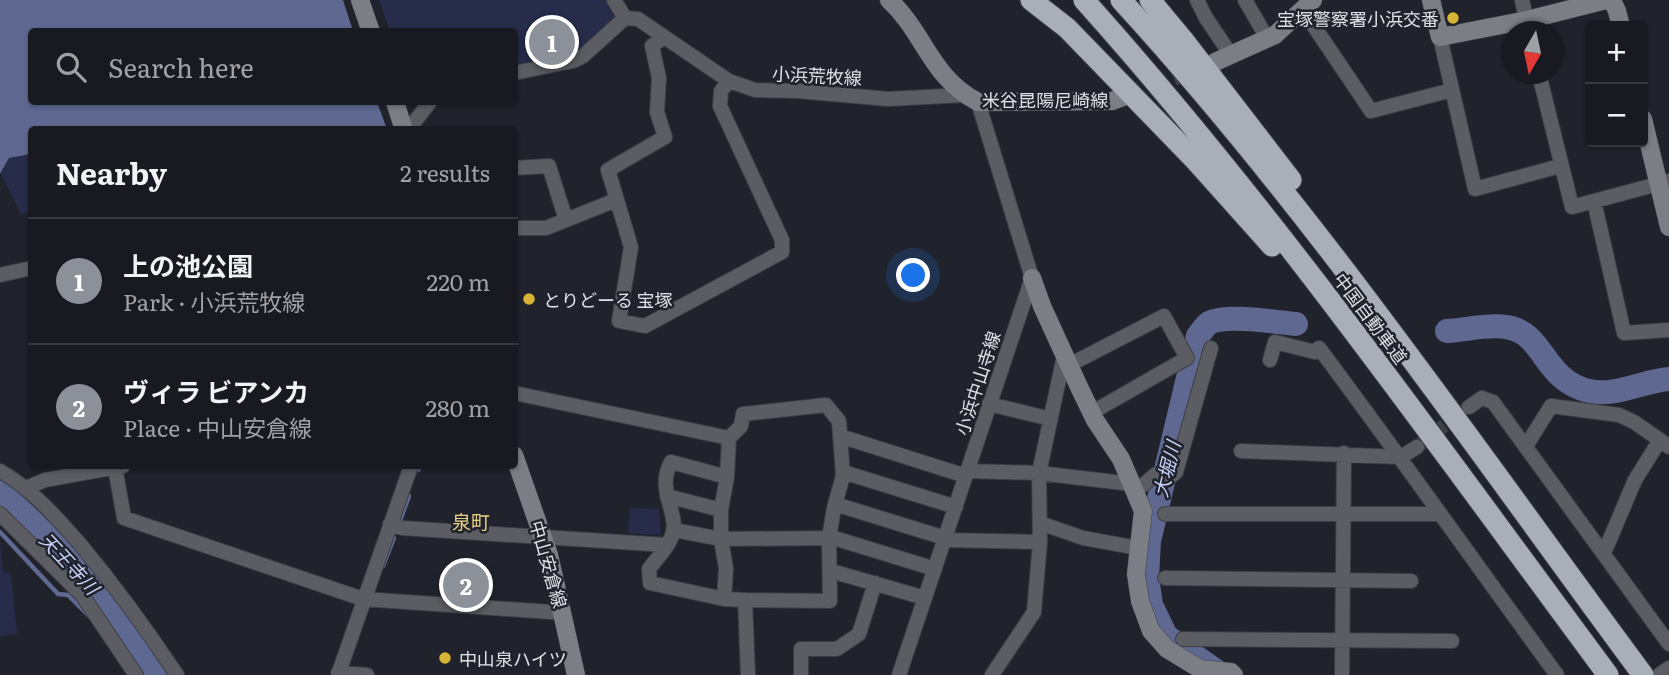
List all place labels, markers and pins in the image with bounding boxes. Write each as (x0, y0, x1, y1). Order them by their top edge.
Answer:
place label: 宝塚警察署小浜交番 (1277, 5, 1439, 32)
marker: 宝塚警察署小浜交番 (1445, 10, 1461, 26)
pin: 1 (529, 16, 575, 68)
place label: とりどーる 宝塚 (543, 286, 673, 313)
marker: とりどーる 宝塚 (521, 291, 537, 307)
pin: 2 (443, 559, 489, 611)
place label: 中山泉ハイツ (459, 645, 567, 672)
marker: 中山泉ハイツ (437, 650, 453, 666)

